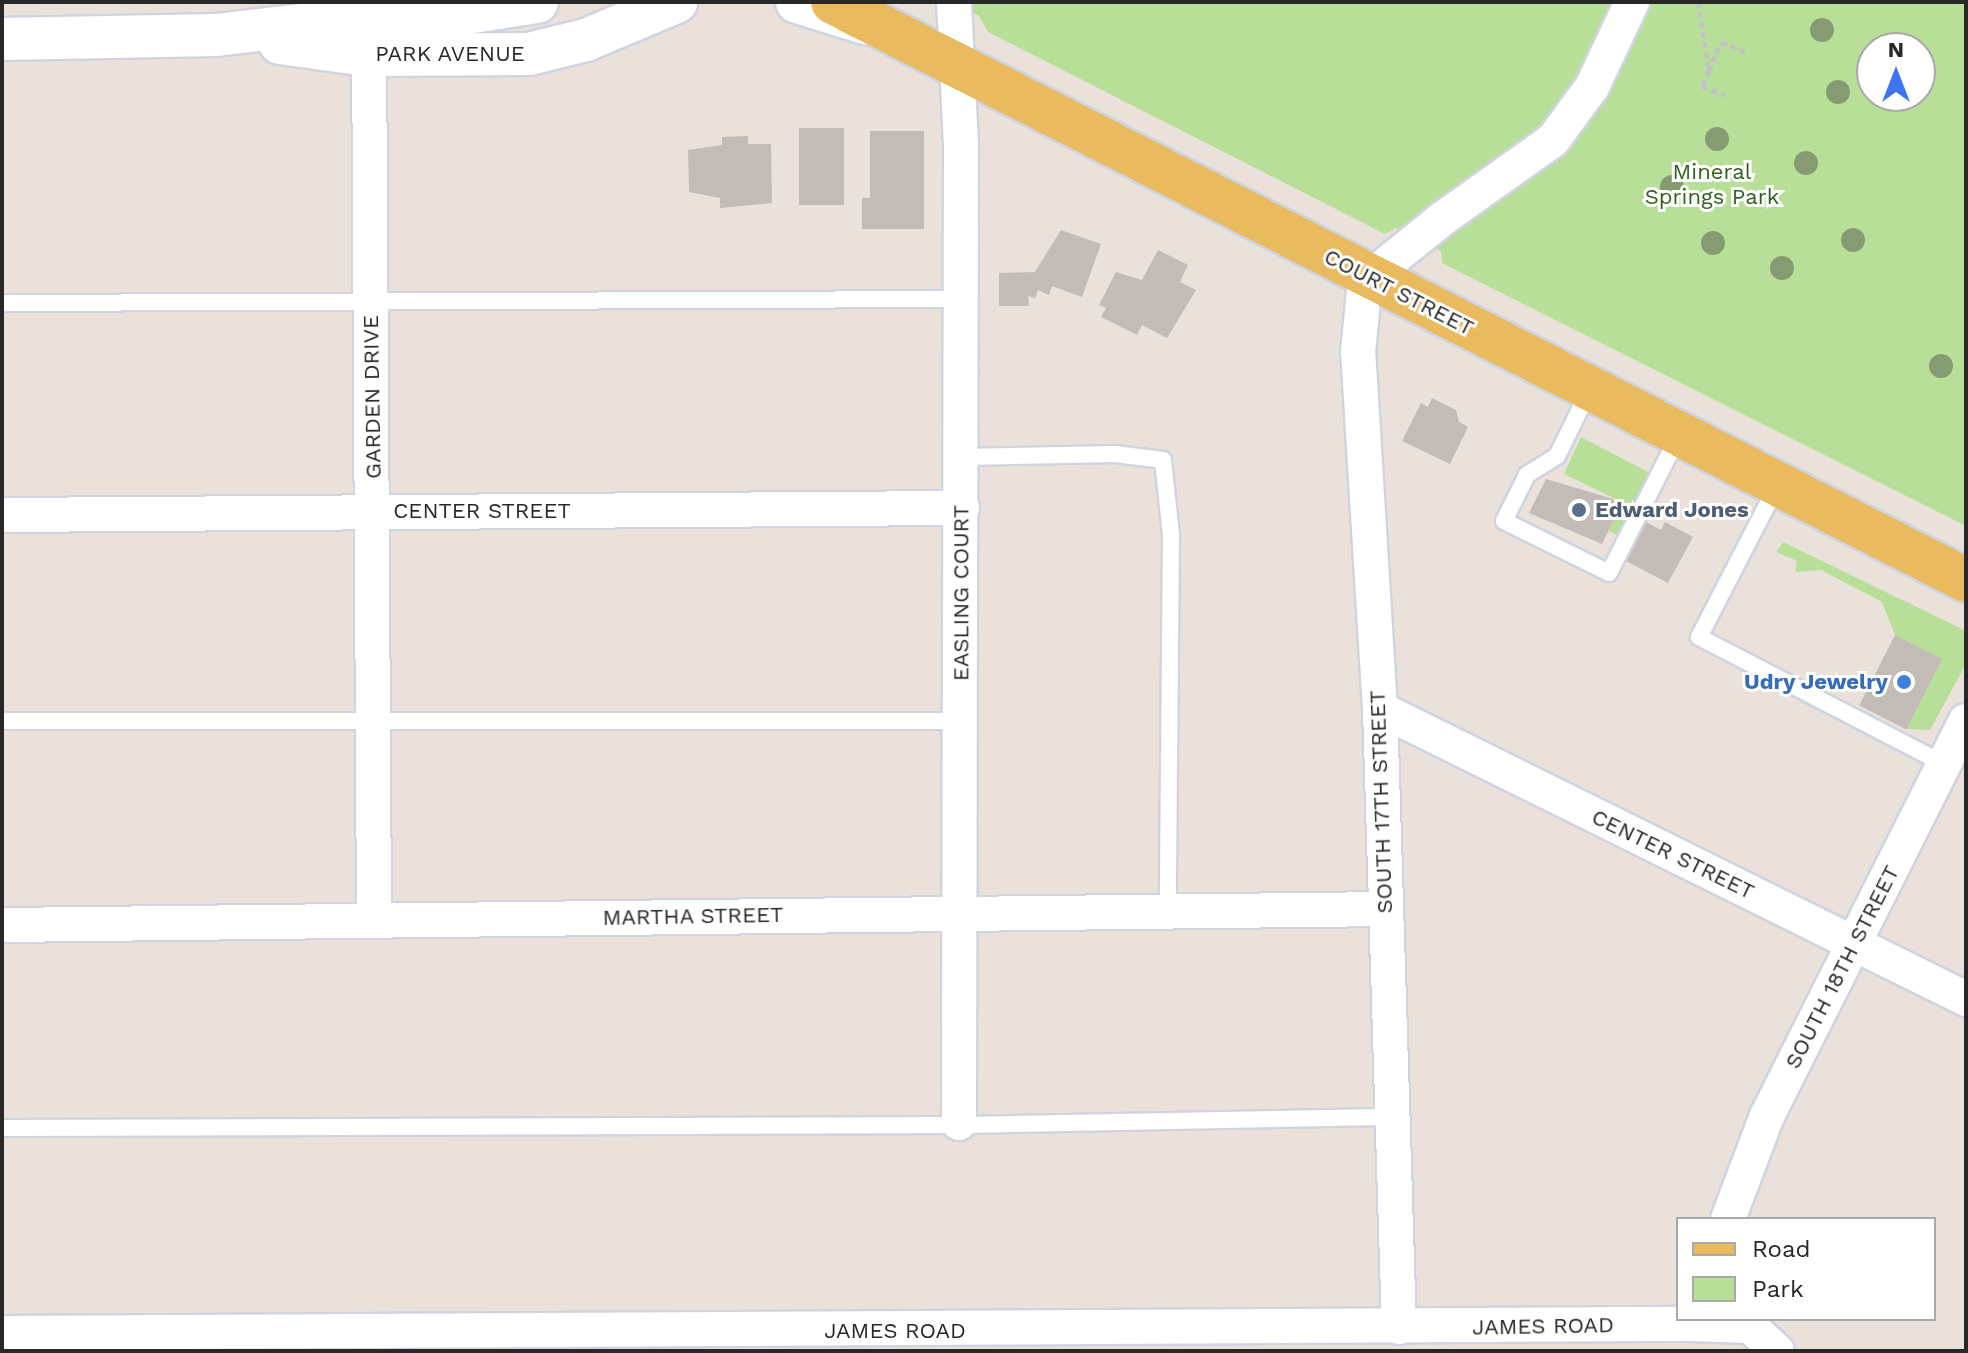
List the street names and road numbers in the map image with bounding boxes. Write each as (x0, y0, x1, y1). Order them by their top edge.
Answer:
street label: PARK AVENUE (375, 41, 525, 67)
street label: COURT STREET (1320, 243, 1478, 341)
street label: GARDEN DRIVE (357, 315, 387, 479)
street label: CENTER STREET (393, 498, 571, 524)
street label: EASLING COURT (948, 505, 974, 681)
street label: SOUTH 17TH STREET (1364, 690, 1398, 914)
street label: CENTER STREET (1587, 803, 1759, 905)
street label: SOUTH 18TH STREET (1779, 861, 1905, 1073)
street label: MARTHA STREET (602, 901, 784, 931)
street label: JAMES ROAD (1472, 1312, 1614, 1340)
street label: JAMES ROAD (824, 1318, 966, 1344)

